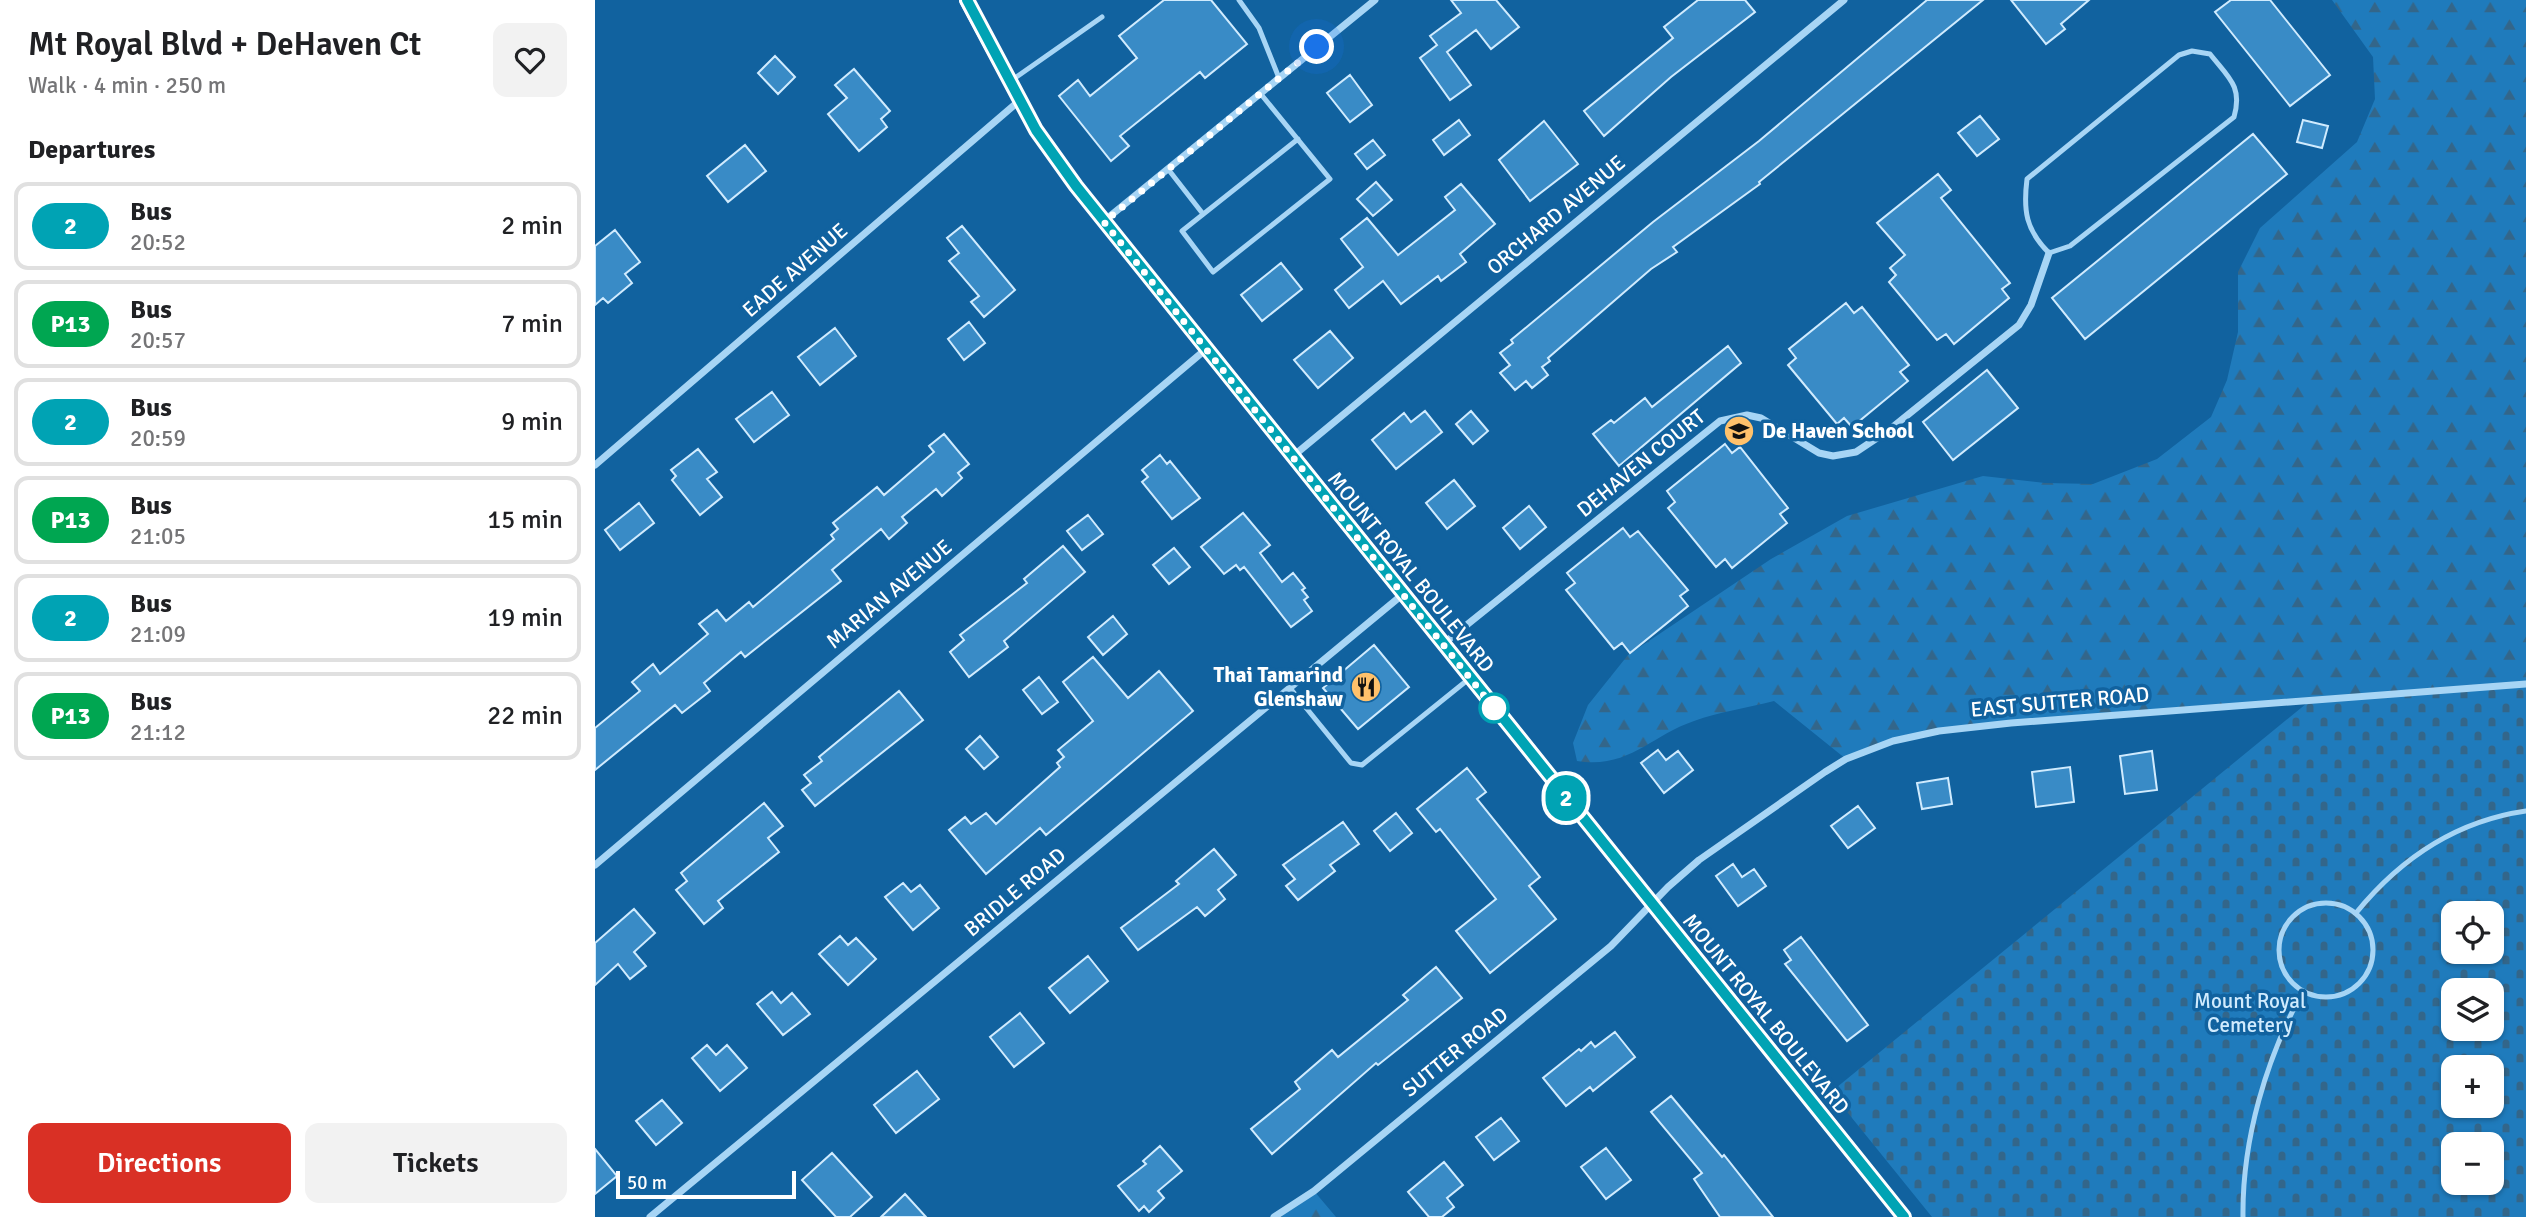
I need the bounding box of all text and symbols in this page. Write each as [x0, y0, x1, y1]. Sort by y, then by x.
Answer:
button: heart [493, 23, 567, 97]
text: Mt Royal Blvd + DeHaven Ct [28, 24, 421, 65]
your location [1299, 29, 1334, 64]
text: Walk · 4 min · 250 m [28, 71, 226, 100]
text: Departures [28, 134, 155, 166]
street label: ORCHARD AVENUE [1482, 150, 1630, 280]
text: Bus [130, 196, 172, 228]
text: 2 min [501, 210, 563, 242]
text: 2 [64, 211, 77, 241]
street label: EADE AVENUE [737, 217, 853, 323]
text: 20:52 [130, 228, 186, 257]
text: Bus [130, 294, 172, 326]
text: 7 min [501, 308, 563, 340]
text: P13 [50, 309, 91, 339]
text: 20:57 [130, 326, 186, 355]
text: Bus [130, 392, 172, 424]
street label: DEHAVEN COURT [1572, 403, 1711, 523]
text: 9 min [501, 406, 563, 438]
text: 2 [64, 407, 77, 437]
school or university icon: De Haven School [1722, 414, 1756, 448]
place label: De Haven School [1762, 418, 1914, 444]
text: 20:59 [130, 424, 186, 453]
street label: MOUNT ROYAL BOULEVARD [1322, 466, 1500, 678]
text: Bus [130, 490, 172, 522]
text: 15 min [487, 504, 563, 536]
text: P13 [50, 505, 91, 535]
text: 21:05 [130, 522, 186, 551]
street label: MARIAN AVENUE [821, 534, 957, 654]
text: Bus [130, 588, 172, 620]
text: 19 min [487, 602, 563, 634]
text: 2 [64, 603, 77, 633]
text: 21:09 [130, 620, 186, 649]
place label: Thai Tamarind Glenshaw [1214, 662, 1343, 712]
restaurant icon: Thai Tamarind Glenshaw [1349, 670, 1383, 704]
street label: EAST SUTTER ROAD [1970, 681, 2150, 723]
text: Bus [130, 686, 172, 718]
unlabelled marker [1479, 693, 1509, 723]
text: 22 min [487, 700, 563, 732]
text: P13 [50, 701, 91, 731]
text: 21:12 [130, 718, 186, 747]
line badge: 2 [1543, 775, 1589, 821]
text: 2 [1560, 783, 1572, 813]
street label: BRIDLE ROAD [959, 842, 1071, 942]
map controls [2441, 901, 2504, 1195]
button: locate [2441, 901, 2504, 964]
street label: MOUNT ROYAL BOULEVARD [1677, 908, 1855, 1120]
button: layers [2441, 978, 2504, 1041]
park label: Mount Royal Cemetery [2194, 988, 2306, 1038]
street label: SUTTER ROAD [1397, 1001, 1513, 1103]
button: + [2441, 1055, 2504, 1118]
button: Directions [28, 1123, 291, 1203]
button: Tickets [305, 1123, 567, 1203]
button: − [2441, 1132, 2504, 1195]
scale bar [616, 1168, 796, 1200]
text: 50 m [627, 1171, 667, 1195]

